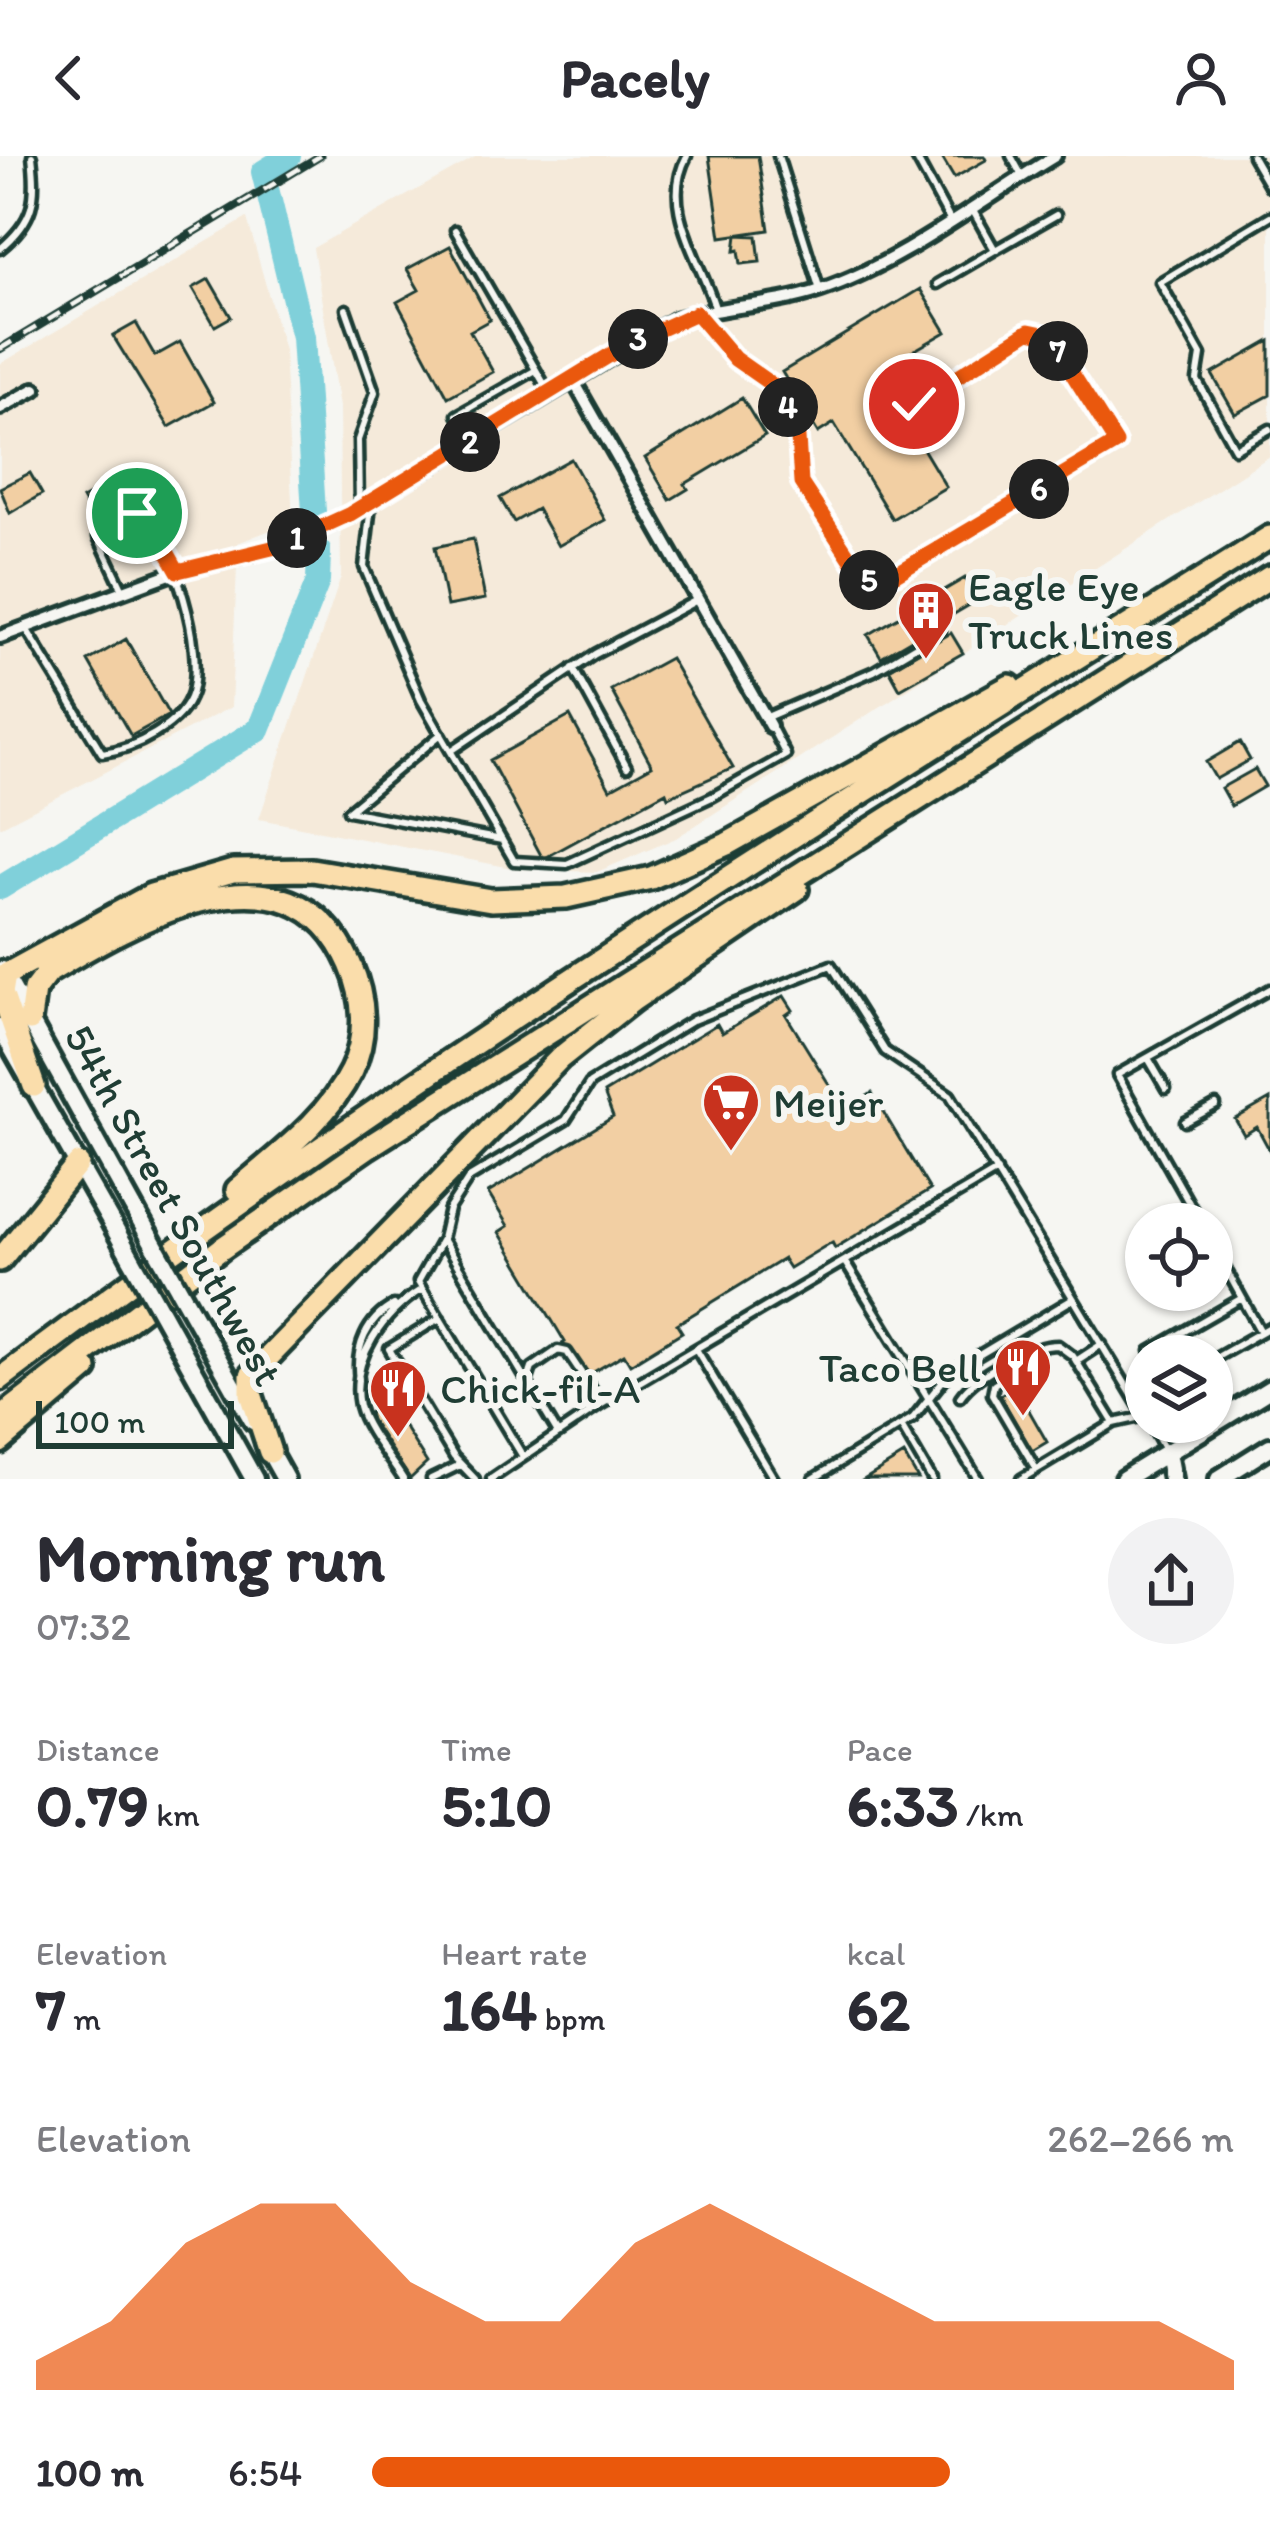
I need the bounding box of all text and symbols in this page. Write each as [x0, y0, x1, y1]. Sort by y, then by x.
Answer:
icon: back [36, 45, 102, 111]
icon: person [1168, 45, 1234, 111]
text: Pacely [560, 46, 710, 111]
pin: 3 [608, 309, 668, 369]
text: 3 [629, 319, 647, 358]
pin: 7 [1028, 321, 1088, 381]
text: 7 [1050, 331, 1066, 370]
pin [863, 353, 965, 455]
icon: check [881, 371, 947, 437]
pin: 4 [758, 377, 818, 437]
text: 4 [778, 387, 798, 426]
pin: 2 [440, 412, 500, 472]
text: 2 [461, 422, 479, 461]
pin: 6 [1009, 459, 1069, 519]
pin [86, 462, 188, 564]
text: 6 [1030, 469, 1048, 508]
icon: arrive [104, 480, 170, 546]
pin: 1 [267, 508, 327, 568]
text: 1 [289, 518, 305, 557]
pin: 5 [839, 550, 899, 610]
text: 5 [860, 560, 878, 599]
place label: Eagle Eye Truck Lines [968, 561, 1173, 660]
building icon: Eagle Eye Truck Lines [895, 579, 957, 661]
street label: 54th Street Southwest [54, 1016, 294, 1394]
supermarket icon: Meijer [700, 1071, 762, 1153]
place label: Meijer [773, 1077, 883, 1128]
map controls [1125, 1203, 1233, 1443]
button: locate [1125, 1203, 1233, 1311]
button: layers [1125, 1335, 1233, 1443]
restaurant icon: Taco Bell [992, 1336, 1054, 1418]
place label: Taco Bell [819, 1342, 981, 1393]
restaurant icon: Chick-fil-A [367, 1357, 429, 1439]
place label: Chick-fil-A [440, 1363, 640, 1414]
scale bar [36, 1395, 234, 1448]
text: 100 m [54, 1402, 145, 1441]
text: Morning run [36, 1518, 385, 1598]
button: share [1108, 1518, 1234, 1644]
text: 07:32 [36, 1603, 131, 1650]
text: Distance [36, 1730, 160, 1769]
text: Time [441, 1730, 512, 1769]
text: Pace [847, 1730, 913, 1769]
text: 0.79 [36, 1769, 149, 1841]
text: 5:10 [441, 1769, 552, 1841]
text: 6:33 [847, 1769, 959, 1841]
text: km [149, 1795, 200, 1834]
text: /km [959, 1795, 1023, 1834]
text: Elevation [36, 1934, 167, 1973]
text: Heart rate [441, 1934, 587, 1973]
text: kcal [847, 1934, 905, 1973]
text: 7 [36, 1973, 66, 2045]
text: 164 [441, 1973, 537, 2045]
text: 62 [847, 1973, 910, 2045]
text: m [66, 1999, 101, 2038]
text: bpm [537, 1999, 606, 2038]
text: Elevation [36, 2115, 191, 2162]
text: 262–266 m [1047, 2115, 1234, 2162]
text: 100 m [36, 2449, 144, 2496]
text: 6:54 [228, 2449, 302, 2496]

